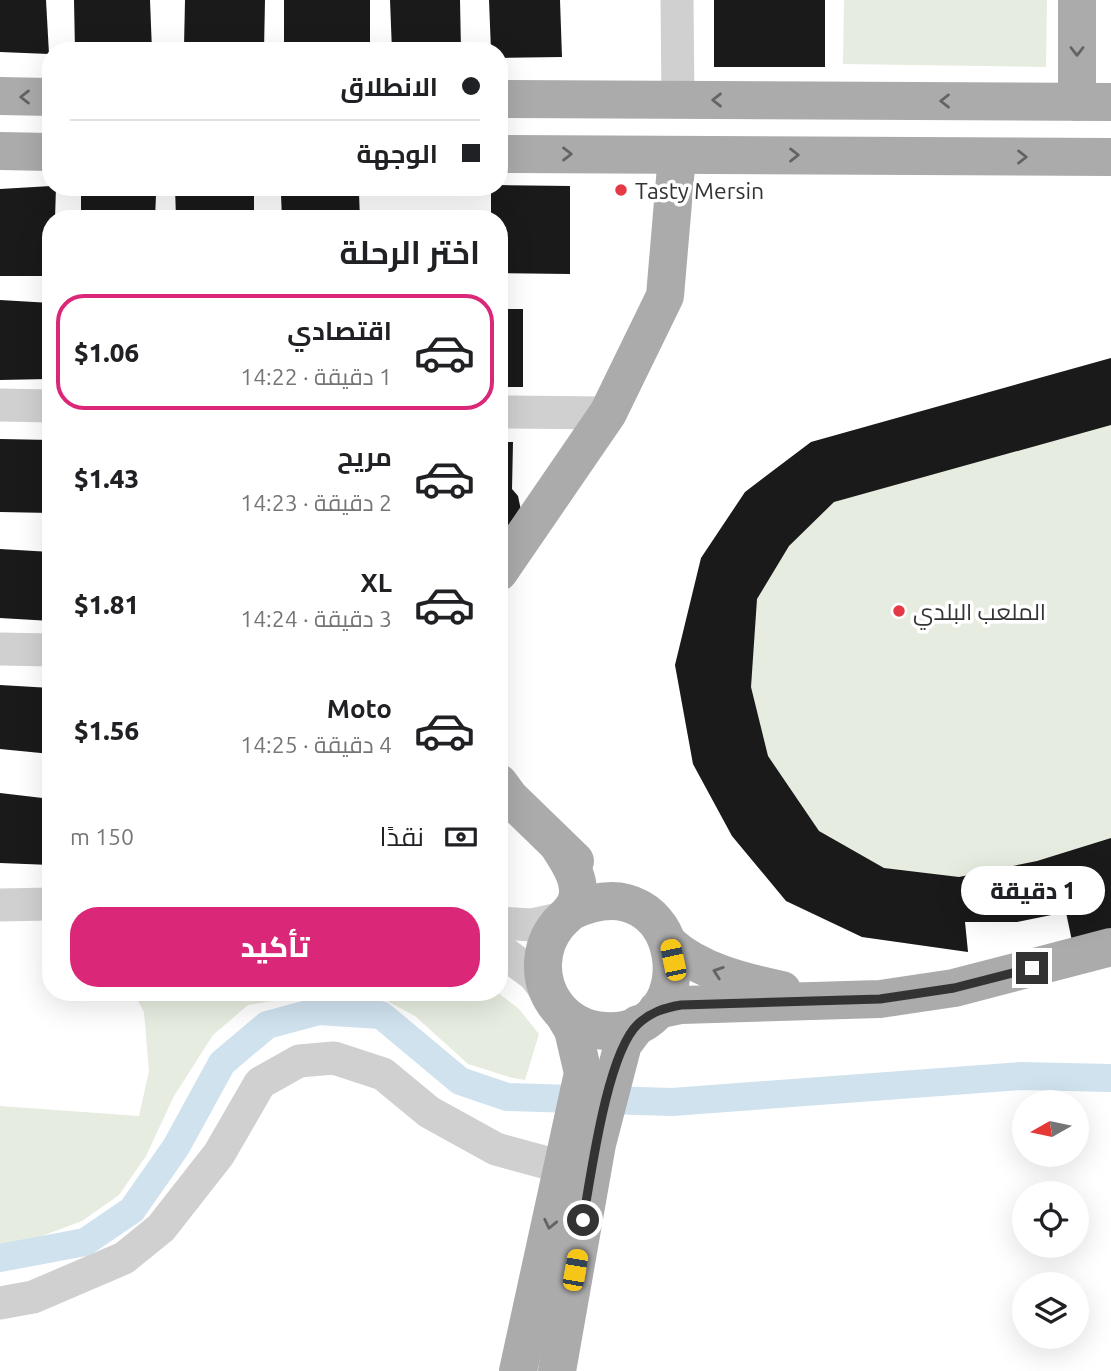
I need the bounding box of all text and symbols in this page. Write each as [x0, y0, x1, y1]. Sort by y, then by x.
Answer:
one-way arrow [1069, 46, 1085, 57]
text: الانطلاق [340, 72, 438, 101]
one-way arrow [20, 89, 30, 105]
one-way arrow [712, 92, 722, 108]
one-way arrow [939, 93, 950, 109]
text: الوجهة [357, 139, 438, 168]
one-way arrow [562, 146, 573, 162]
one-way arrow [790, 147, 800, 163]
one-way arrow [1017, 149, 1028, 165]
place label: Tasty Mersin [635, 178, 764, 203]
marker: Tasty Mersin [613, 182, 629, 198]
text: اختر الرحلة [339, 234, 480, 270]
text: اقتصادي [287, 316, 392, 345]
icon: car [413, 321, 476, 384]
text: $1.06 [74, 338, 139, 367]
text: 1 دقيقة · 14:22 [240, 364, 392, 389]
text: مريح [337, 442, 392, 471]
icon: car [413, 447, 476, 510]
text: $1.43 [74, 464, 139, 493]
text: 2 دقيقة · 14:23 [240, 490, 392, 515]
text: XL [361, 568, 392, 597]
icon: car [413, 573, 476, 636]
text: $1.81 [74, 590, 139, 619]
place label: الملعب البلدي [913, 599, 1046, 630]
marker: الملعب البلدي [891, 603, 907, 619]
text: 3 دقيقة · 14:24 [240, 606, 392, 631]
text: Moto [327, 694, 392, 723]
icon: car [413, 699, 476, 762]
text: $1.56 [74, 716, 139, 745]
text: 4 دقيقة · 14:25 [240, 732, 392, 757]
icon: cash [442, 818, 480, 856]
text: نقدًا [380, 822, 424, 851]
text: 150 m [70, 824, 134, 849]
callout: 1 دقيقة [960, 866, 1104, 916]
text: 1 دقيقة [990, 878, 1076, 903]
button: تأكيد [70, 907, 480, 987]
car [659, 937, 688, 983]
route end [1016, 952, 1048, 984]
one-way arrow [713, 966, 725, 980]
north arrow [1012, 1090, 1088, 1167]
map controls [1012, 1090, 1089, 1349]
button: locate [1012, 1181, 1089, 1258]
route start [567, 1204, 599, 1236]
one-way arrow [543, 1218, 558, 1230]
car [562, 1247, 589, 1293]
button: layers [1012, 1272, 1089, 1349]

